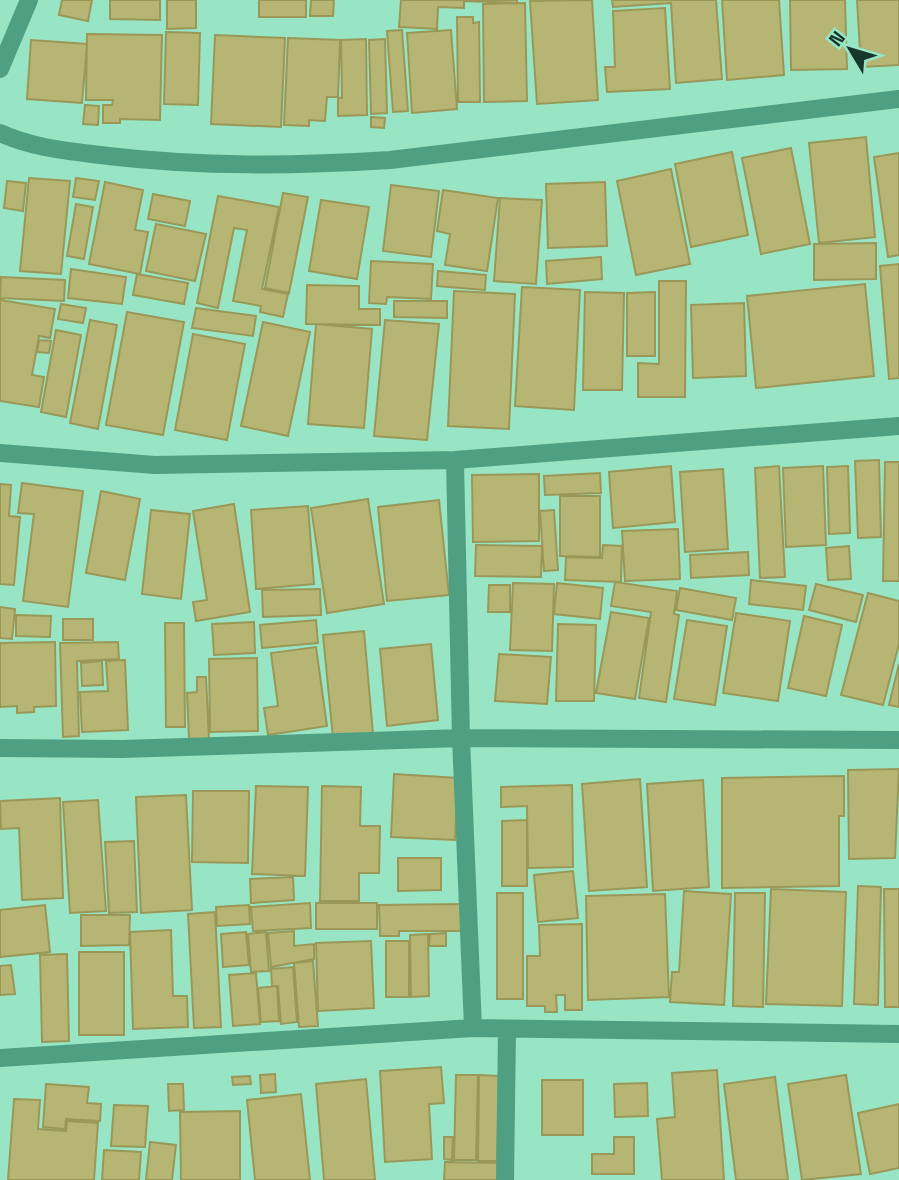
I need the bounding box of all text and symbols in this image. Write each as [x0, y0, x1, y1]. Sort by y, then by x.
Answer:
north arrow [815, 14, 885, 84]
text: N [823, 26, 851, 52]

